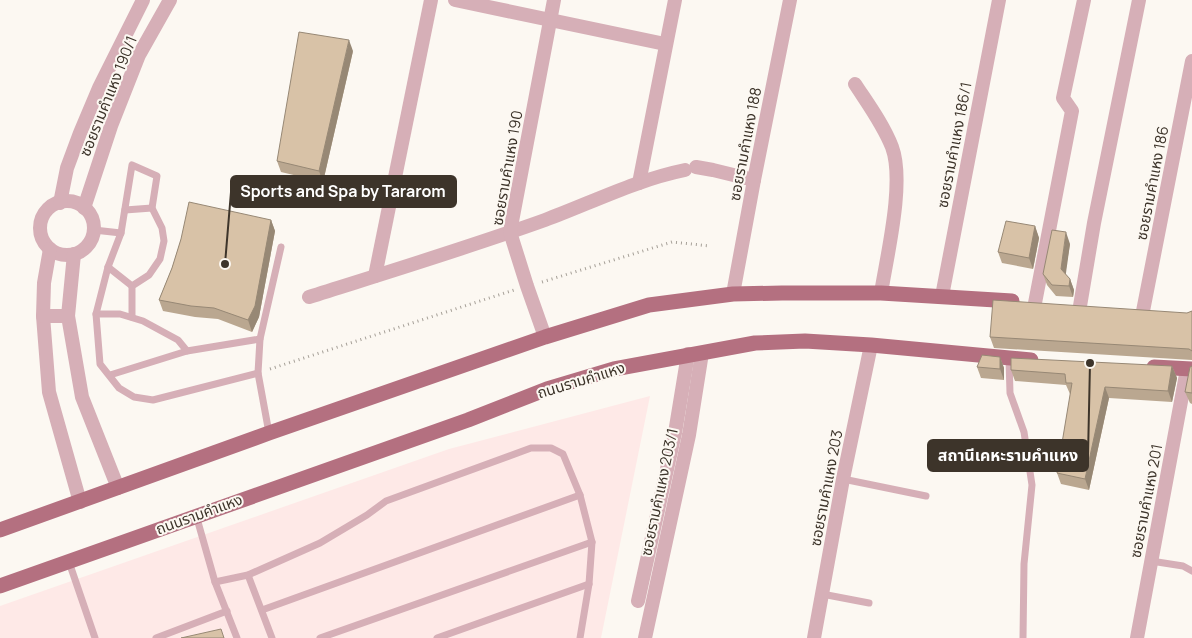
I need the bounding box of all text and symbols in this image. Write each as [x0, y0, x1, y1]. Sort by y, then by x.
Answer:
street label: ซอยรามคำแหง 190/1 [74, 33, 142, 159]
street label: ซอยรามคำแหง 186/1 [932, 80, 976, 210]
street label: ซอยรามคำแหง 188 [724, 85, 766, 203]
street label: ซอยรามคำแหง 190 [487, 109, 527, 227]
street label: ซอยรามคำแหง 186 [1131, 124, 1173, 242]
callout: Sports and Spa by Tararom [231, 176, 456, 207]
text: Sports and Spa by Tararom [240, 180, 446, 202]
street label: ถนนรามคำแหง [535, 357, 627, 403]
street label: ซอยรามคำแหง 203/1 [635, 426, 683, 558]
street label: ซอยรามคำแหง 203 [804, 428, 848, 548]
callout: สถานีเคหะรามคำแหง [928, 440, 1088, 471]
street label: ซอยรามคำแหง 201 [1125, 442, 1167, 560]
text: สถานีเคหะรามคำแหง [938, 444, 1078, 466]
street label: ถนนรามคำแหง [153, 489, 245, 539]

